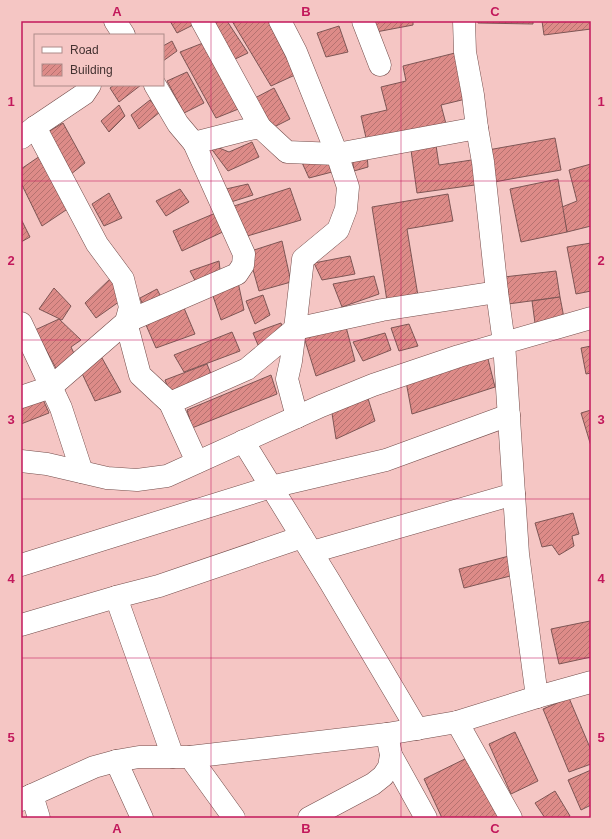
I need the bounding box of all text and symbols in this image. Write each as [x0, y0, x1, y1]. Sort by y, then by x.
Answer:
text: A [112, 4, 122, 19]
text: B [301, 4, 311, 19]
text: C [490, 4, 500, 19]
legend [34, 34, 164, 86]
text: Road [70, 43, 99, 57]
text: Building [70, 63, 113, 77]
text: 1 [7, 94, 15, 109]
text: 1 [597, 94, 605, 109]
text: 2 [7, 253, 15, 268]
text: 2 [597, 253, 605, 268]
text: 3 [7, 412, 15, 427]
text: 3 [597, 412, 605, 427]
text: 4 [7, 571, 15, 586]
text: 4 [597, 571, 605, 586]
text: 5 [7, 730, 15, 745]
text: 5 [597, 730, 605, 745]
text: A [112, 821, 122, 836]
text: B [301, 821, 311, 836]
text: C [490, 821, 500, 836]

